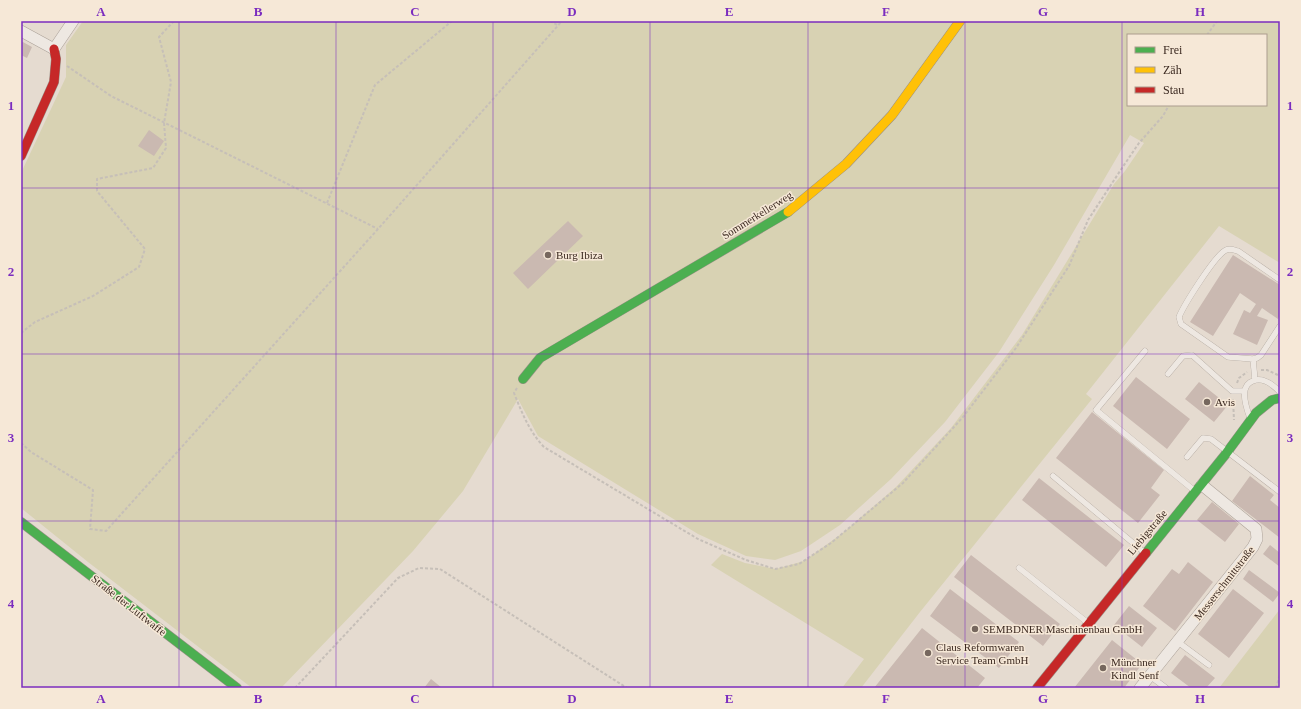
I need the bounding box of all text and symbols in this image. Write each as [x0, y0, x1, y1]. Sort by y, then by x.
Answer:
text: A [96, 4, 106, 19]
text: B [254, 4, 263, 19]
text: C [410, 4, 420, 19]
text: D [567, 4, 577, 19]
text: E [725, 4, 733, 19]
text: F [882, 4, 890, 19]
text: G [1038, 4, 1048, 19]
text: H [1195, 4, 1205, 19]
legend [1127, 34, 1267, 106]
text: Frei [1163, 43, 1183, 57]
text: Zäh [1163, 63, 1182, 77]
text: Stau [1163, 83, 1184, 97]
text: 1 [8, 98, 14, 113]
text: 1 [1287, 98, 1293, 113]
street label: Sommerkellerweg [720, 188, 795, 241]
place label: Burg Ibiza [556, 249, 603, 261]
marker: Burg Ibiza [543, 250, 553, 260]
text: 2 [8, 264, 14, 279]
text: 2 [1287, 264, 1293, 279]
place label: Avis [1215, 396, 1235, 408]
marker: Avis [1202, 397, 1212, 407]
text: 3 [8, 430, 15, 445]
text: 3 [1287, 430, 1294, 445]
street label: Liebigstraße [1125, 507, 1169, 557]
street label: Messerschmittstraße [1191, 544, 1257, 622]
street label: Straße der Luftwaffe [89, 572, 169, 638]
text: 4 [8, 596, 15, 611]
text: 4 [1287, 596, 1294, 611]
place label: SEMBDNER Maschinenbau GmbH [983, 623, 1143, 635]
marker: SEMBDNER Maschinenbau GmbH [970, 624, 980, 634]
place label: Claus Reformwaren Service Team GmbH [936, 641, 1029, 666]
marker: Claus Reformwaren Service Team GmbH [923, 648, 933, 658]
place label: Münchner Kindl Senf [1111, 656, 1159, 681]
marker: Münchner Kindl Senf [1098, 663, 1108, 673]
text: A [96, 691, 106, 706]
text: B [254, 691, 263, 706]
text: C [410, 691, 420, 706]
text: D [567, 691, 577, 706]
text: E [725, 691, 733, 706]
text: F [882, 691, 890, 706]
text: G [1038, 691, 1048, 706]
text: H [1195, 691, 1205, 706]

